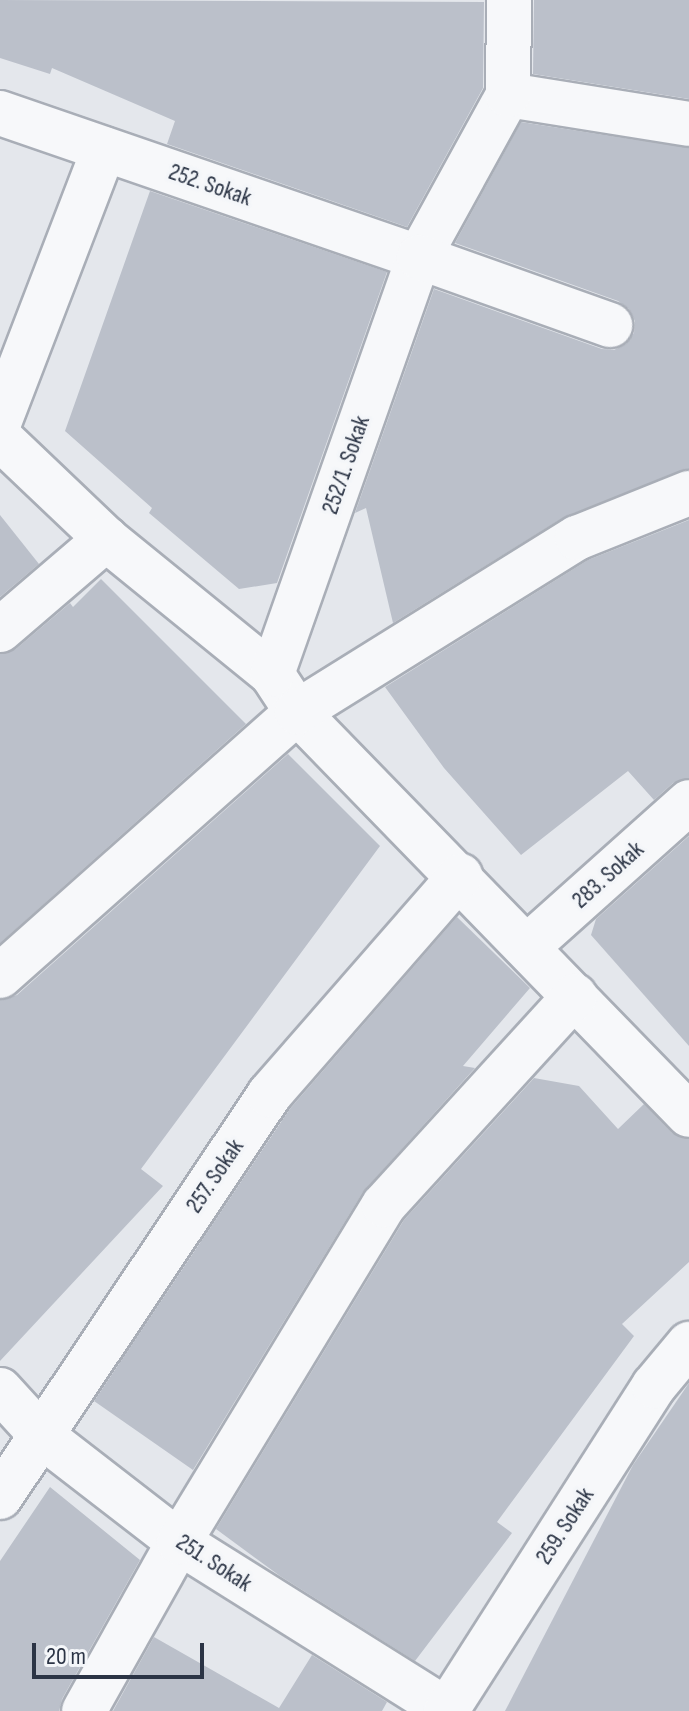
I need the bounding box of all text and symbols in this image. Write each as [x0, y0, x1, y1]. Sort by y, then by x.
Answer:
street label: 252. Sokak [165, 157, 255, 213]
street label: 252/1. Sokak [316, 412, 376, 518]
street label: 283. Sokak [566, 835, 650, 915]
street label: 257. Sokak [180, 1134, 250, 1218]
street label: 259. Sokak [530, 1482, 600, 1570]
street label: 251. Sokak [171, 1528, 257, 1598]
scale bar [36, 1627, 208, 1677]
text: 20 m [46, 1642, 86, 1671]

